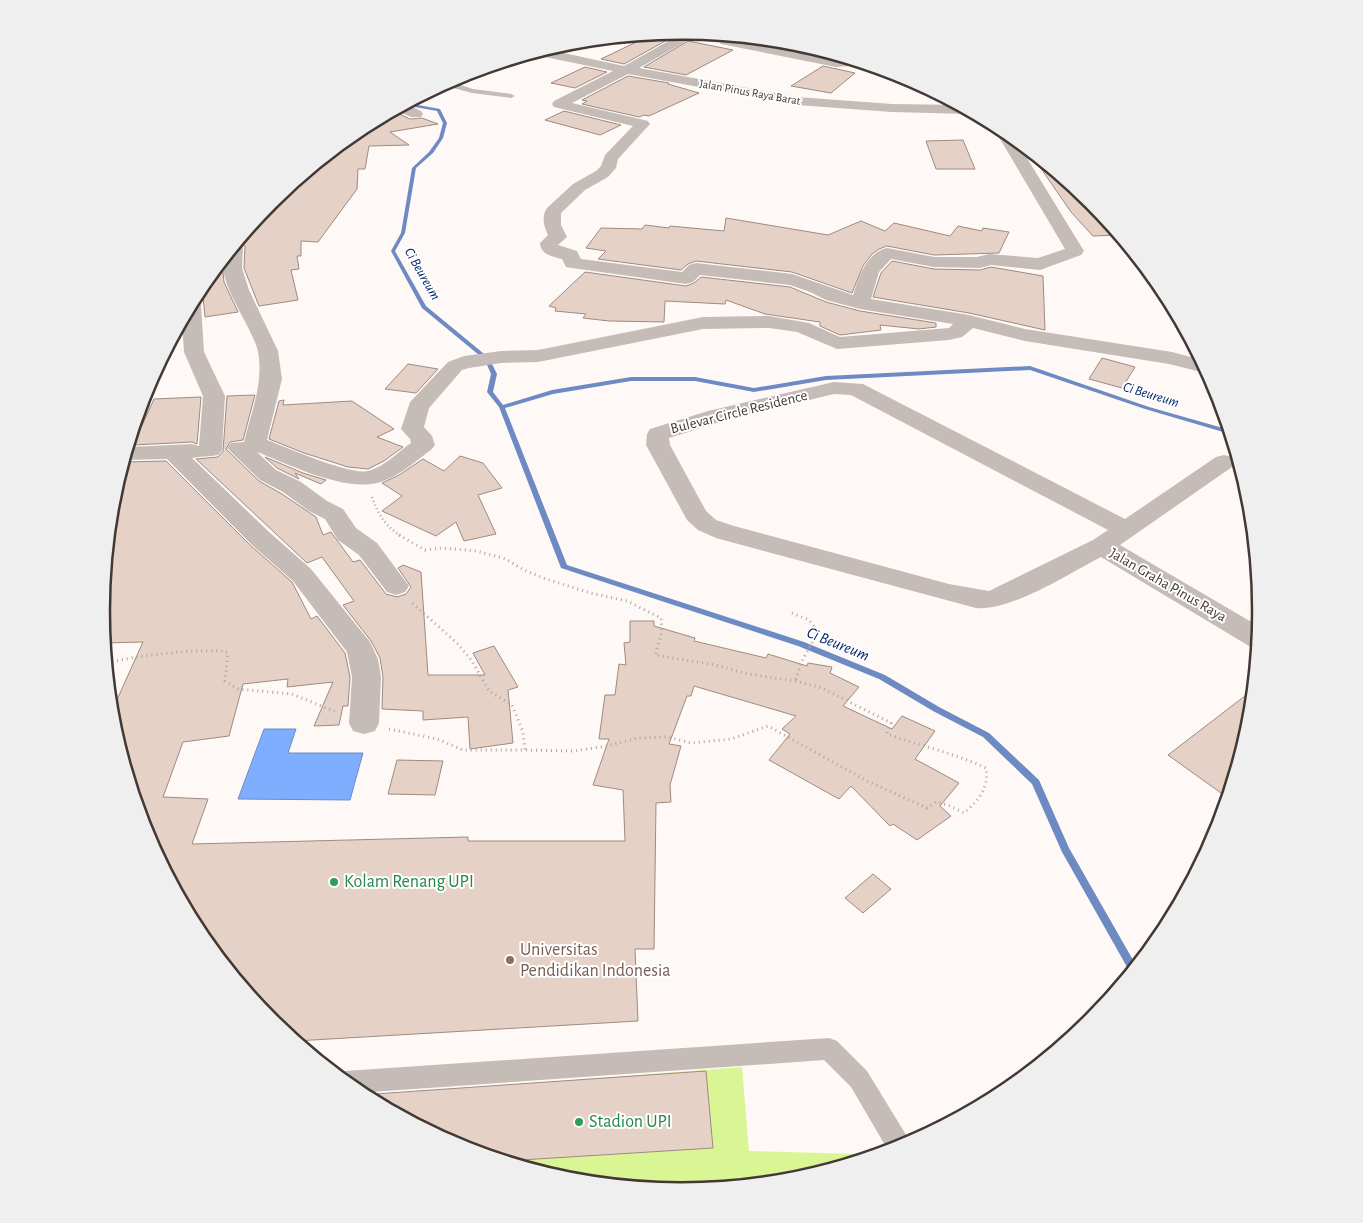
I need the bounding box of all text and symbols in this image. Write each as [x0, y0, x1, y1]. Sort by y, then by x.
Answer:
street label: Jalan Pinus Raya Barat [698, 77, 802, 108]
water label: Ci Beureum [402, 246, 442, 302]
water label: Ci Beureum [1121, 380, 1181, 410]
street label: Bulevar Circle Residence [669, 388, 809, 436]
street label: Jalan Graha Pinus Raya [1107, 545, 1229, 625]
water label: Ci Beureum [805, 624, 871, 664]
place label: Kolam Renang UPI [344, 873, 474, 891]
marker: Kolam Renang UPI [328, 876, 340, 888]
place label: Universitas Pendidikan Indonesia [520, 941, 671, 980]
marker: Universitas Pendidikan Indonesia [504, 954, 516, 966]
place label: Stadion UPI [589, 1113, 672, 1131]
marker: Stadion UPI [573, 1116, 585, 1128]

